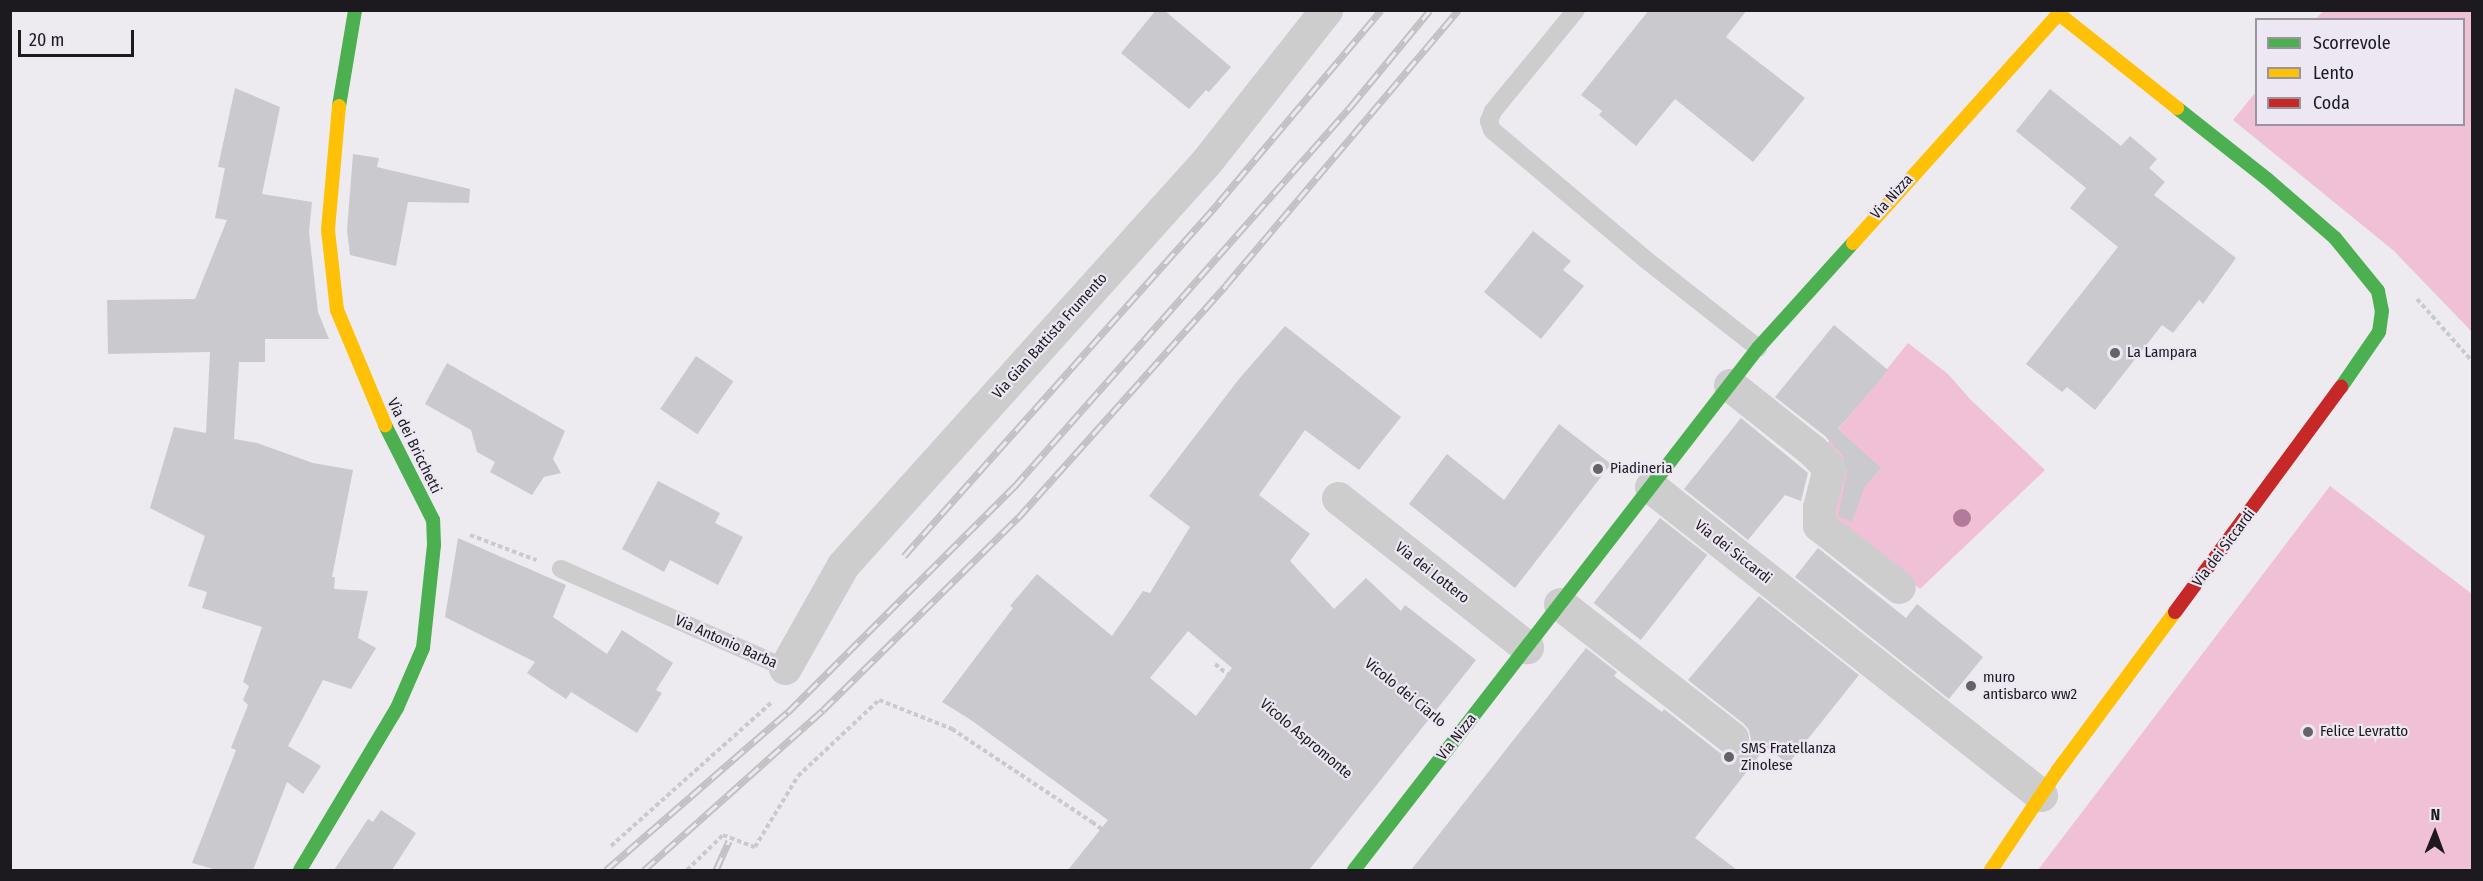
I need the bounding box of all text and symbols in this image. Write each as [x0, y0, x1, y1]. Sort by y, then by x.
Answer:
scale bar [21, 18, 136, 56]
legend [2255, 18, 2465, 126]
text: 20 m [29, 29, 64, 51]
text: Scorrevole [2313, 32, 2391, 54]
text: Lento [2313, 62, 2354, 84]
text: Coda [2313, 92, 2350, 114]
street label: Via Nizza [1867, 171, 1917, 223]
street label: Via Gian Battista Frumento [989, 269, 1111, 403]
place label: La Lampara [2127, 344, 2197, 362]
marker: La Lampara [2108, 346, 2122, 360]
street label: Via dei Bricchetti [383, 395, 445, 497]
place label: Piadineria [1610, 460, 1672, 478]
marker: Piadineria [1591, 462, 1605, 476]
street label: Via dei Siccardi [2189, 506, 2259, 590]
street label: Via dei Siccardi [1691, 516, 1775, 588]
street label: Via dei Lottero [1391, 539, 1473, 607]
street label: Via Antonio Barba [672, 611, 780, 673]
street label: Vicolo dei Ciarlo [1361, 655, 1449, 731]
place label: muro antisbarco ww2 [1983, 668, 2077, 703]
marker: muro antisbarco ww2 [1964, 679, 1978, 693]
street label: Vicolo Aspromonte [1256, 695, 1356, 783]
street label: Via Nizza [1433, 710, 1481, 764]
place label: Felice Levratto [2320, 723, 2408, 741]
marker: Felice Levratto [2301, 725, 2315, 739]
place label: SMS Fratellanza Zinolese [1741, 739, 1836, 774]
marker: SMS Fratellanza Zinolese [1722, 750, 1736, 764]
north arrow [2405, 803, 2465, 863]
text: N [2430, 805, 2440, 824]

